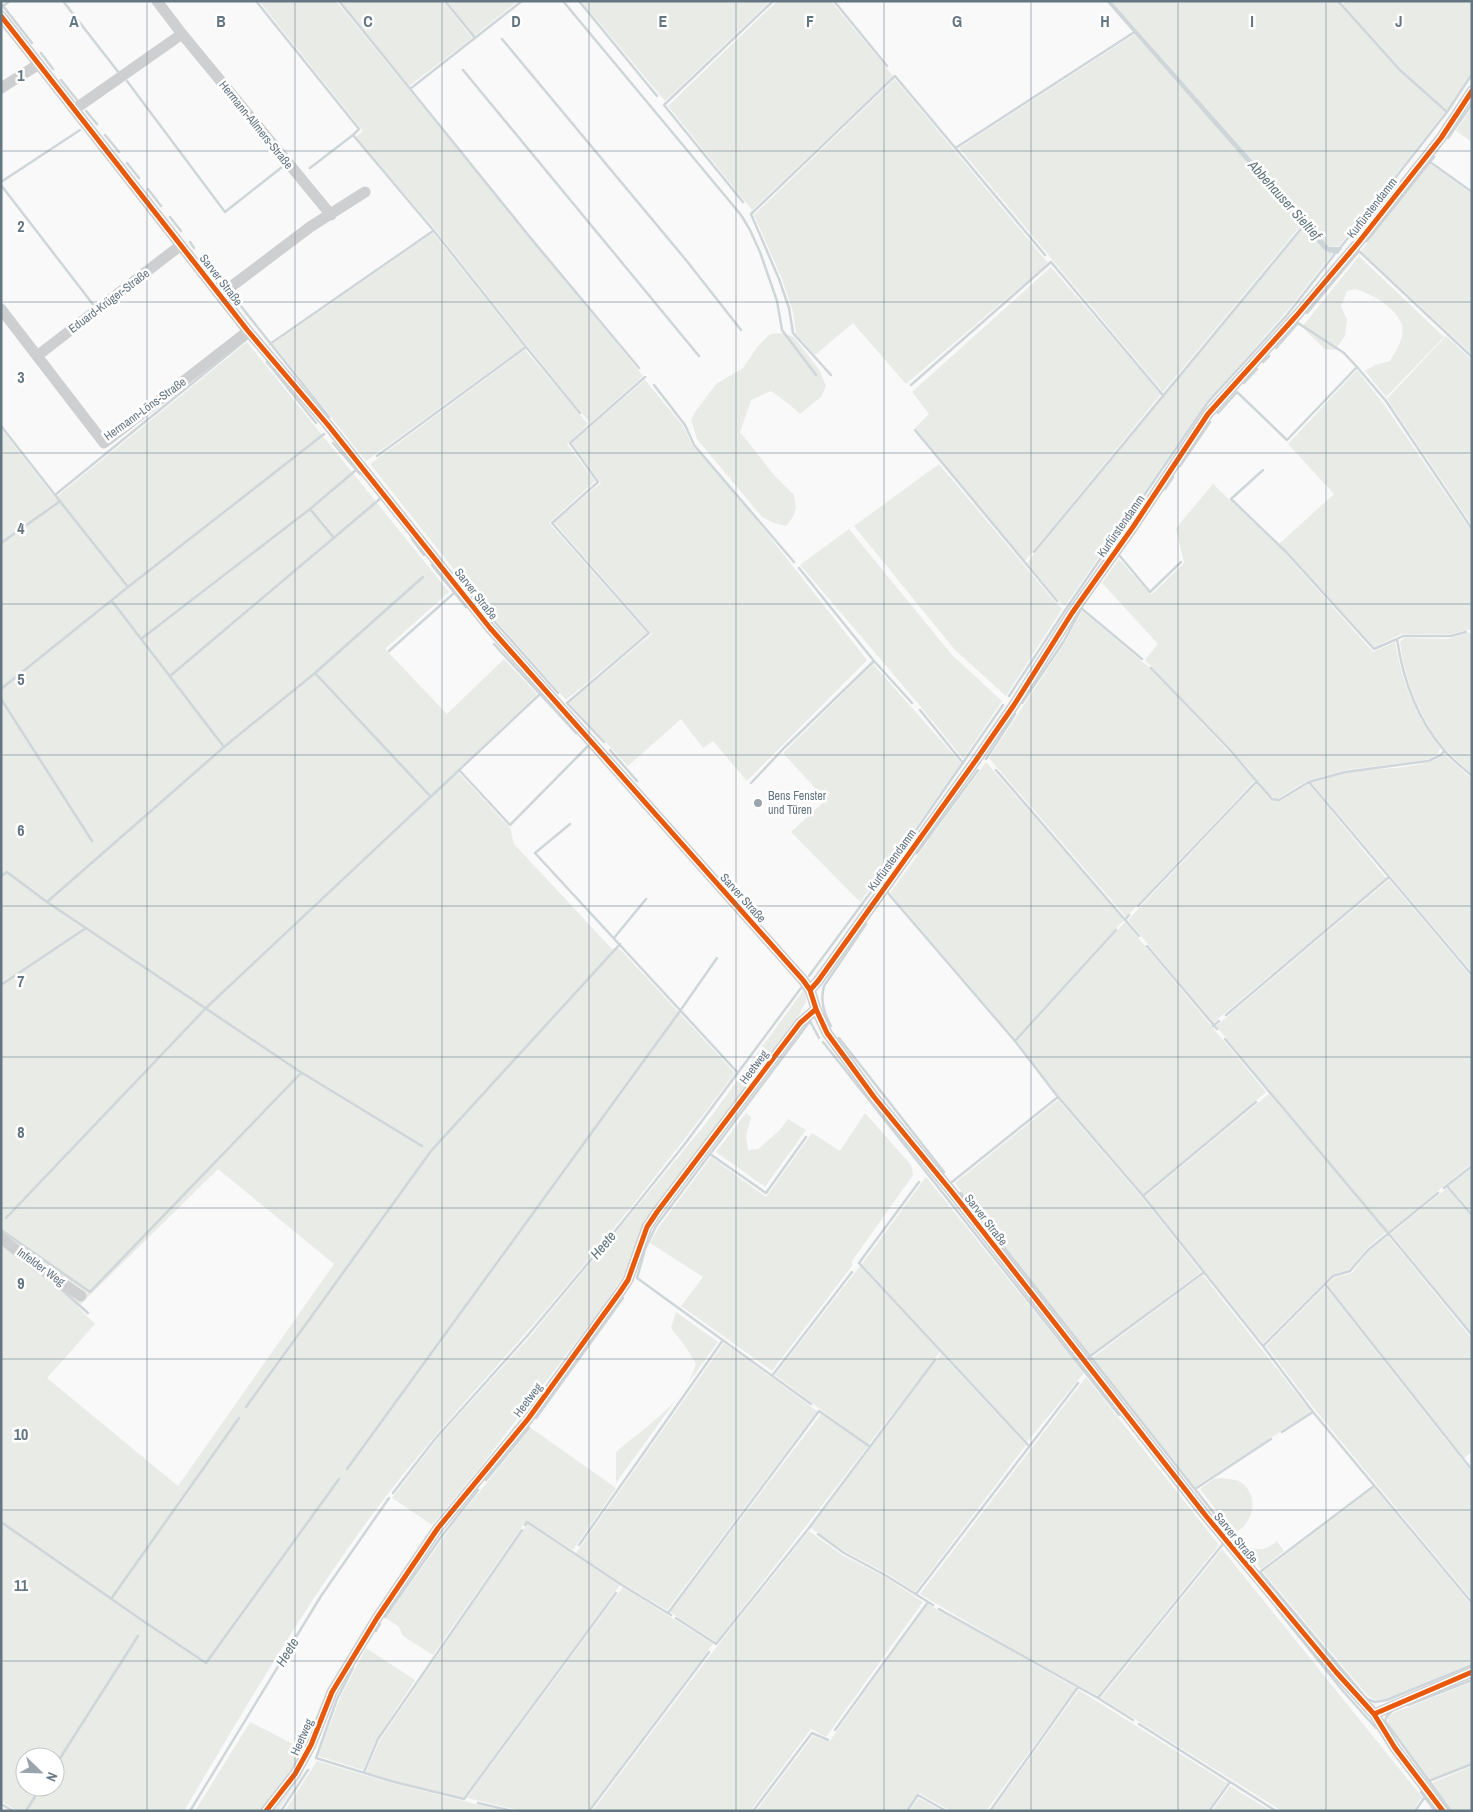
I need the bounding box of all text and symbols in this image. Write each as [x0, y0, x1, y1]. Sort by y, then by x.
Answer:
text: A [69, 10, 79, 32]
text: B [216, 10, 226, 32]
text: C [363, 10, 373, 32]
text: D [511, 10, 521, 32]
text: E [659, 10, 668, 32]
text: F [806, 10, 814, 32]
text: G [952, 10, 962, 32]
text: H [1100, 10, 1110, 32]
text: I [1250, 10, 1254, 32]
text: J [1395, 10, 1403, 32]
text: 1 [17, 64, 25, 86]
street label: Hermann-Allmers-Straße [215, 77, 297, 173]
water label: Abbehauser Sieltief [1244, 156, 1327, 245]
street label: Kurfürstendamm [1343, 174, 1401, 242]
text: 2 [17, 215, 25, 237]
street label: Sarver Straße [196, 251, 246, 309]
street label: Eduard-Krüger-Straße [65, 265, 153, 337]
text: 3 [17, 366, 25, 388]
street label: Hermann-Löns-Straße [101, 374, 189, 444]
street label: Kurfürstendamm [1094, 492, 1148, 560]
text: 4 [17, 517, 25, 539]
street label: Sarver Straße [451, 565, 501, 623]
text: 5 [17, 668, 25, 690]
place label: Bens Fenster und Türen [768, 788, 827, 818]
marker: Bens Fenster und Türen [752, 797, 764, 809]
text: 6 [17, 819, 25, 841]
street label: Kurfürstendamm [864, 826, 920, 894]
street label: Sarver Straße [717, 870, 769, 926]
text: 7 [17, 970, 25, 992]
street label: Heetweg [736, 1046, 772, 1087]
text: 8 [17, 1121, 25, 1143]
street label: Sarver Straße [961, 1191, 1011, 1249]
water label: Heete [586, 1227, 620, 1263]
street label: Infelder Weg [14, 1244, 69, 1290]
text: 9 [17, 1272, 25, 1294]
street label: Heetweg [510, 1379, 546, 1420]
text: 10 [14, 1423, 28, 1445]
street label: Sarver Straße [1211, 1509, 1261, 1567]
text: 11 [14, 1574, 29, 1596]
water label: Heete [271, 1634, 303, 1670]
street label: Heetweg [287, 1716, 317, 1758]
north arrow [15, 1747, 65, 1797]
text: N [42, 1770, 62, 1784]

